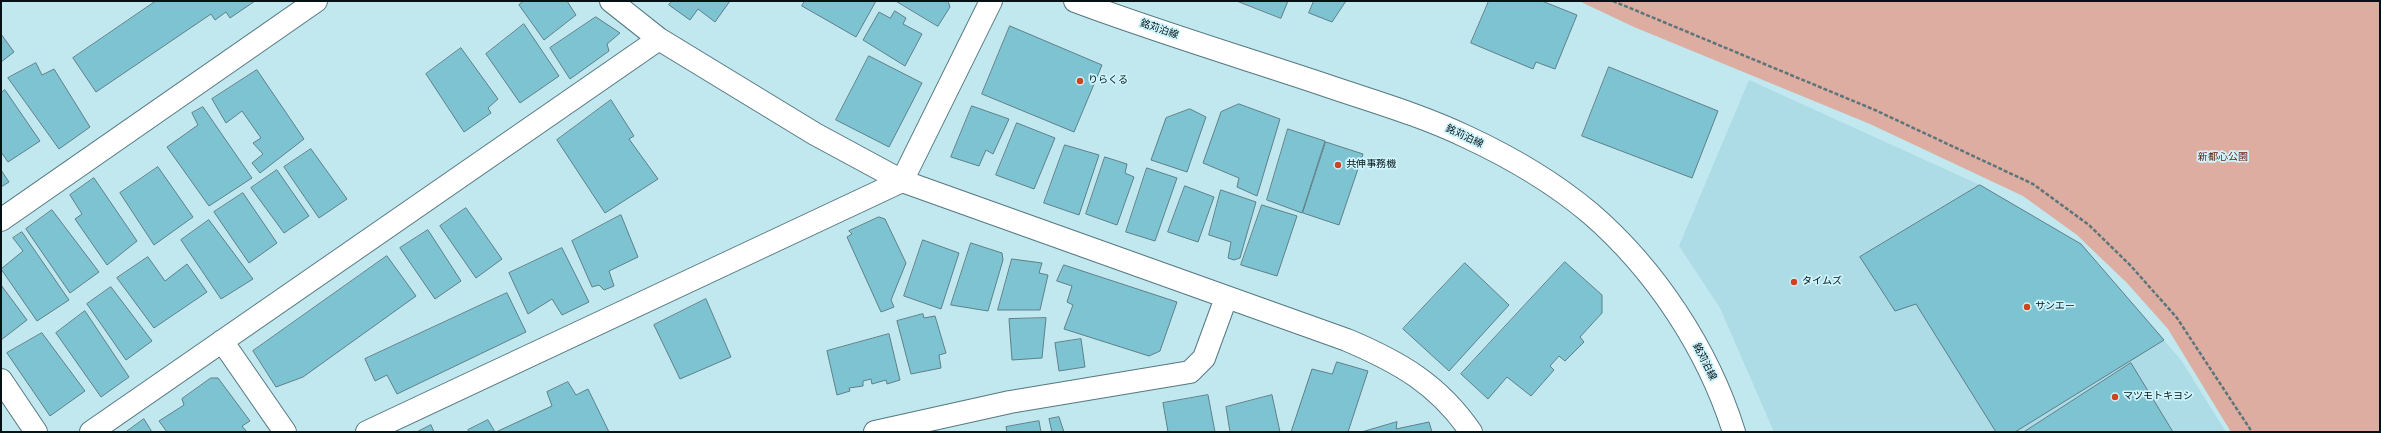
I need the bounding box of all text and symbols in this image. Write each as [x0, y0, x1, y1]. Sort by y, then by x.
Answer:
street label: 銘苅泊線 [1138, 18, 1180, 42]
place label: りらくる [1088, 75, 1128, 87]
marker: りらくる [1075, 76, 1085, 86]
street label: 銘苅泊線 [1443, 123, 1485, 151]
park label: 新都心公園 [2198, 152, 2248, 164]
place label: 共伸事務機 [1346, 159, 1396, 171]
marker: 共伸事務機 [1333, 160, 1343, 170]
place label: タイムズ [1802, 276, 1842, 288]
marker: タイムズ [1789, 277, 1799, 287]
place label: サンエー [2035, 301, 2075, 313]
marker: サンエー [2022, 302, 2032, 312]
street label: 銘苅泊線 [1690, 341, 1718, 383]
place label: マツモトキヨシ [2123, 391, 2193, 403]
marker: マツモトキヨシ [2110, 392, 2120, 402]

